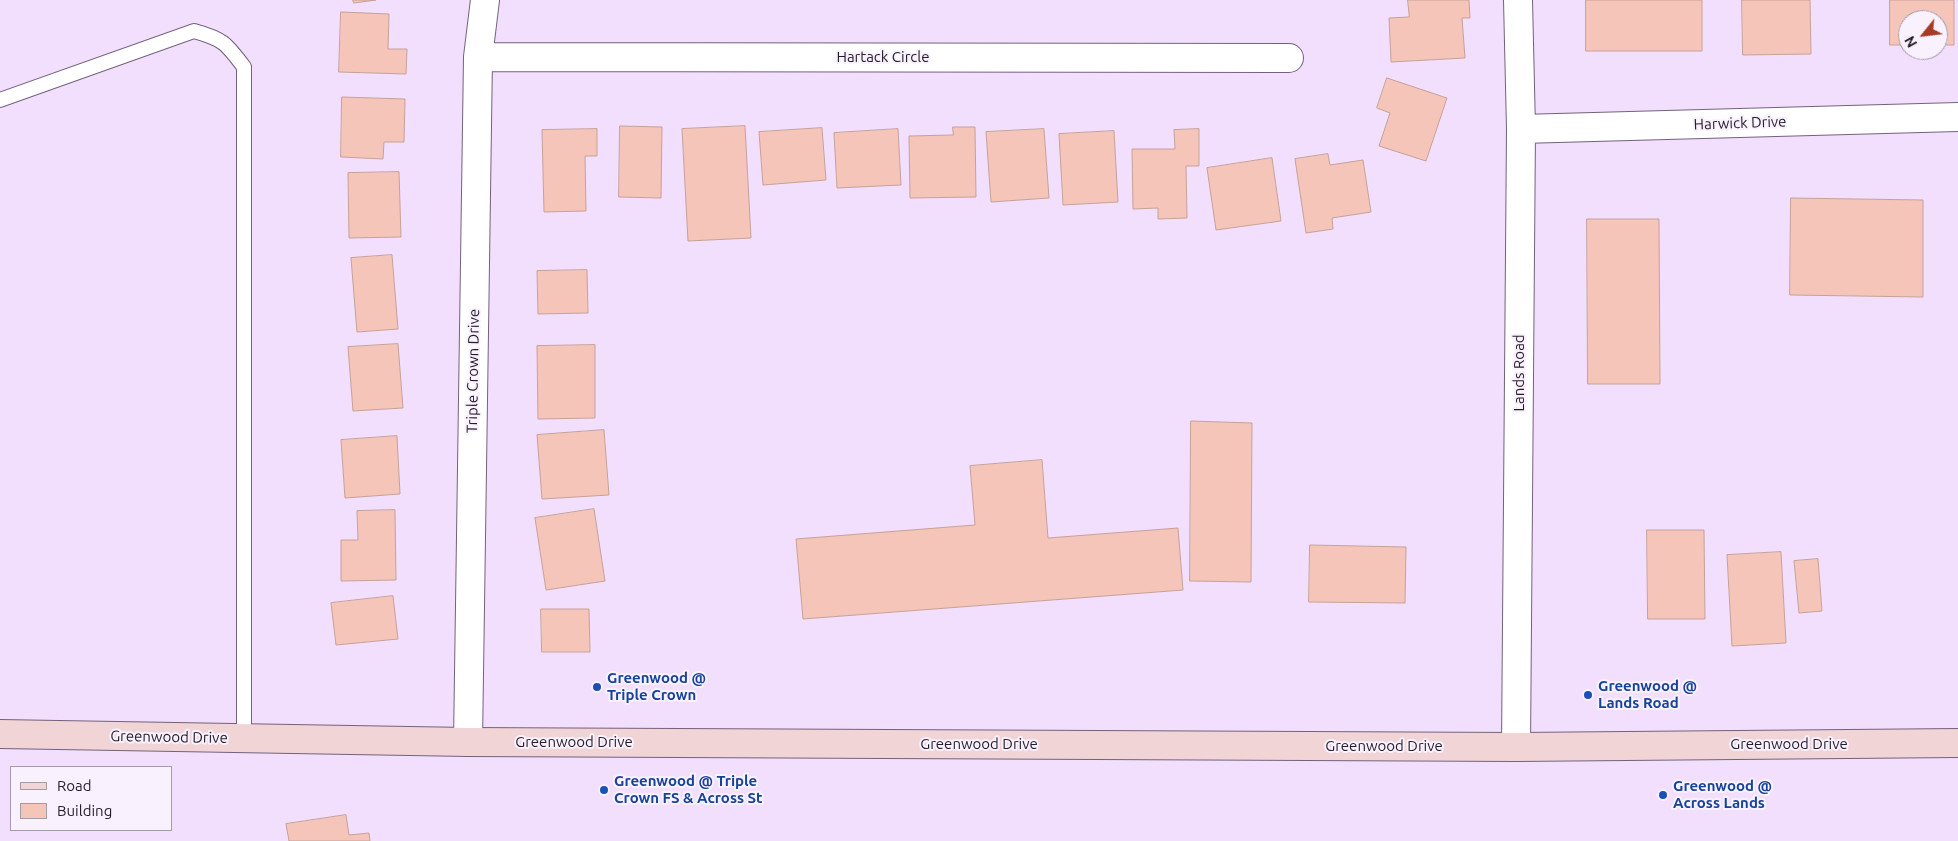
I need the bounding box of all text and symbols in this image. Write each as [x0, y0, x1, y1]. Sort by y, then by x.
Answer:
north arrow [1898, 10, 1948, 60]
text: N [1901, 33, 1920, 50]
street label: Hartack Circle [836, 48, 930, 66]
street label: Harwick Drive [1693, 112, 1787, 134]
street label: Triple Crown Drive [463, 309, 483, 433]
street label: Lands Road [1510, 334, 1528, 412]
place label: Greenwood @ Triple Crown [607, 669, 706, 704]
place label: Greenwood @ Lands Road [1598, 677, 1697, 712]
marker: Greenwood @ Triple Crown [591, 681, 603, 693]
marker: Greenwood @ Lands Road [1582, 689, 1594, 701]
street label: Greenwood Drive [110, 727, 228, 747]
street label: Greenwood Drive [515, 733, 633, 751]
street label: Greenwood Drive [920, 735, 1038, 753]
street label: Greenwood Drive [1730, 735, 1848, 753]
street label: Greenwood Drive [1325, 737, 1443, 755]
legend [10, 766, 172, 831]
place label: Greenwood @ Triple Crown FS & Across St [614, 772, 763, 807]
text: Road [57, 777, 92, 794]
place label: Greenwood @ Across Lands [1673, 777, 1772, 812]
marker: Greenwood @ Triple Crown FS & Across St [598, 784, 610, 796]
marker: Greenwood @ Across Lands [1657, 789, 1669, 801]
text: Building [57, 802, 112, 819]

